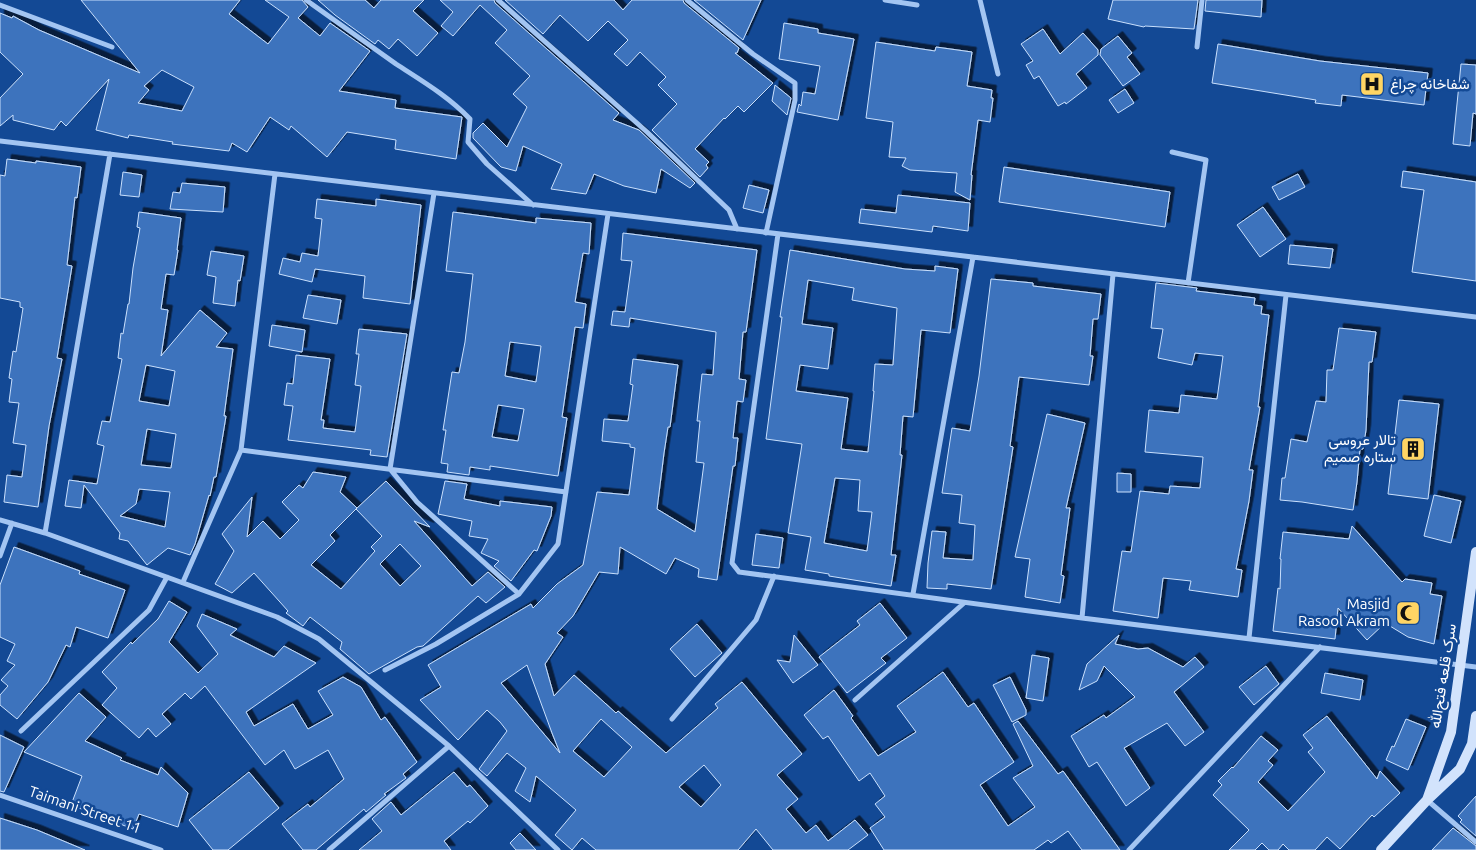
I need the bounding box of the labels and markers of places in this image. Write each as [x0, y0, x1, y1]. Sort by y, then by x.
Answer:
hospital icon: شفاخانه چراغ [1359, 71, 1385, 97]
place label: شفاخانه چراغ [1390, 75, 1470, 95]
place label: تالار عروسی ستاره صمیم [1324, 431, 1396, 467]
building icon: تالار عروسی ستاره صمیم [1400, 436, 1426, 462]
place label: Masjid Rasool Akram [1298, 595, 1390, 629]
mosque icon: Masjid Rasool Akram [1395, 600, 1421, 626]

